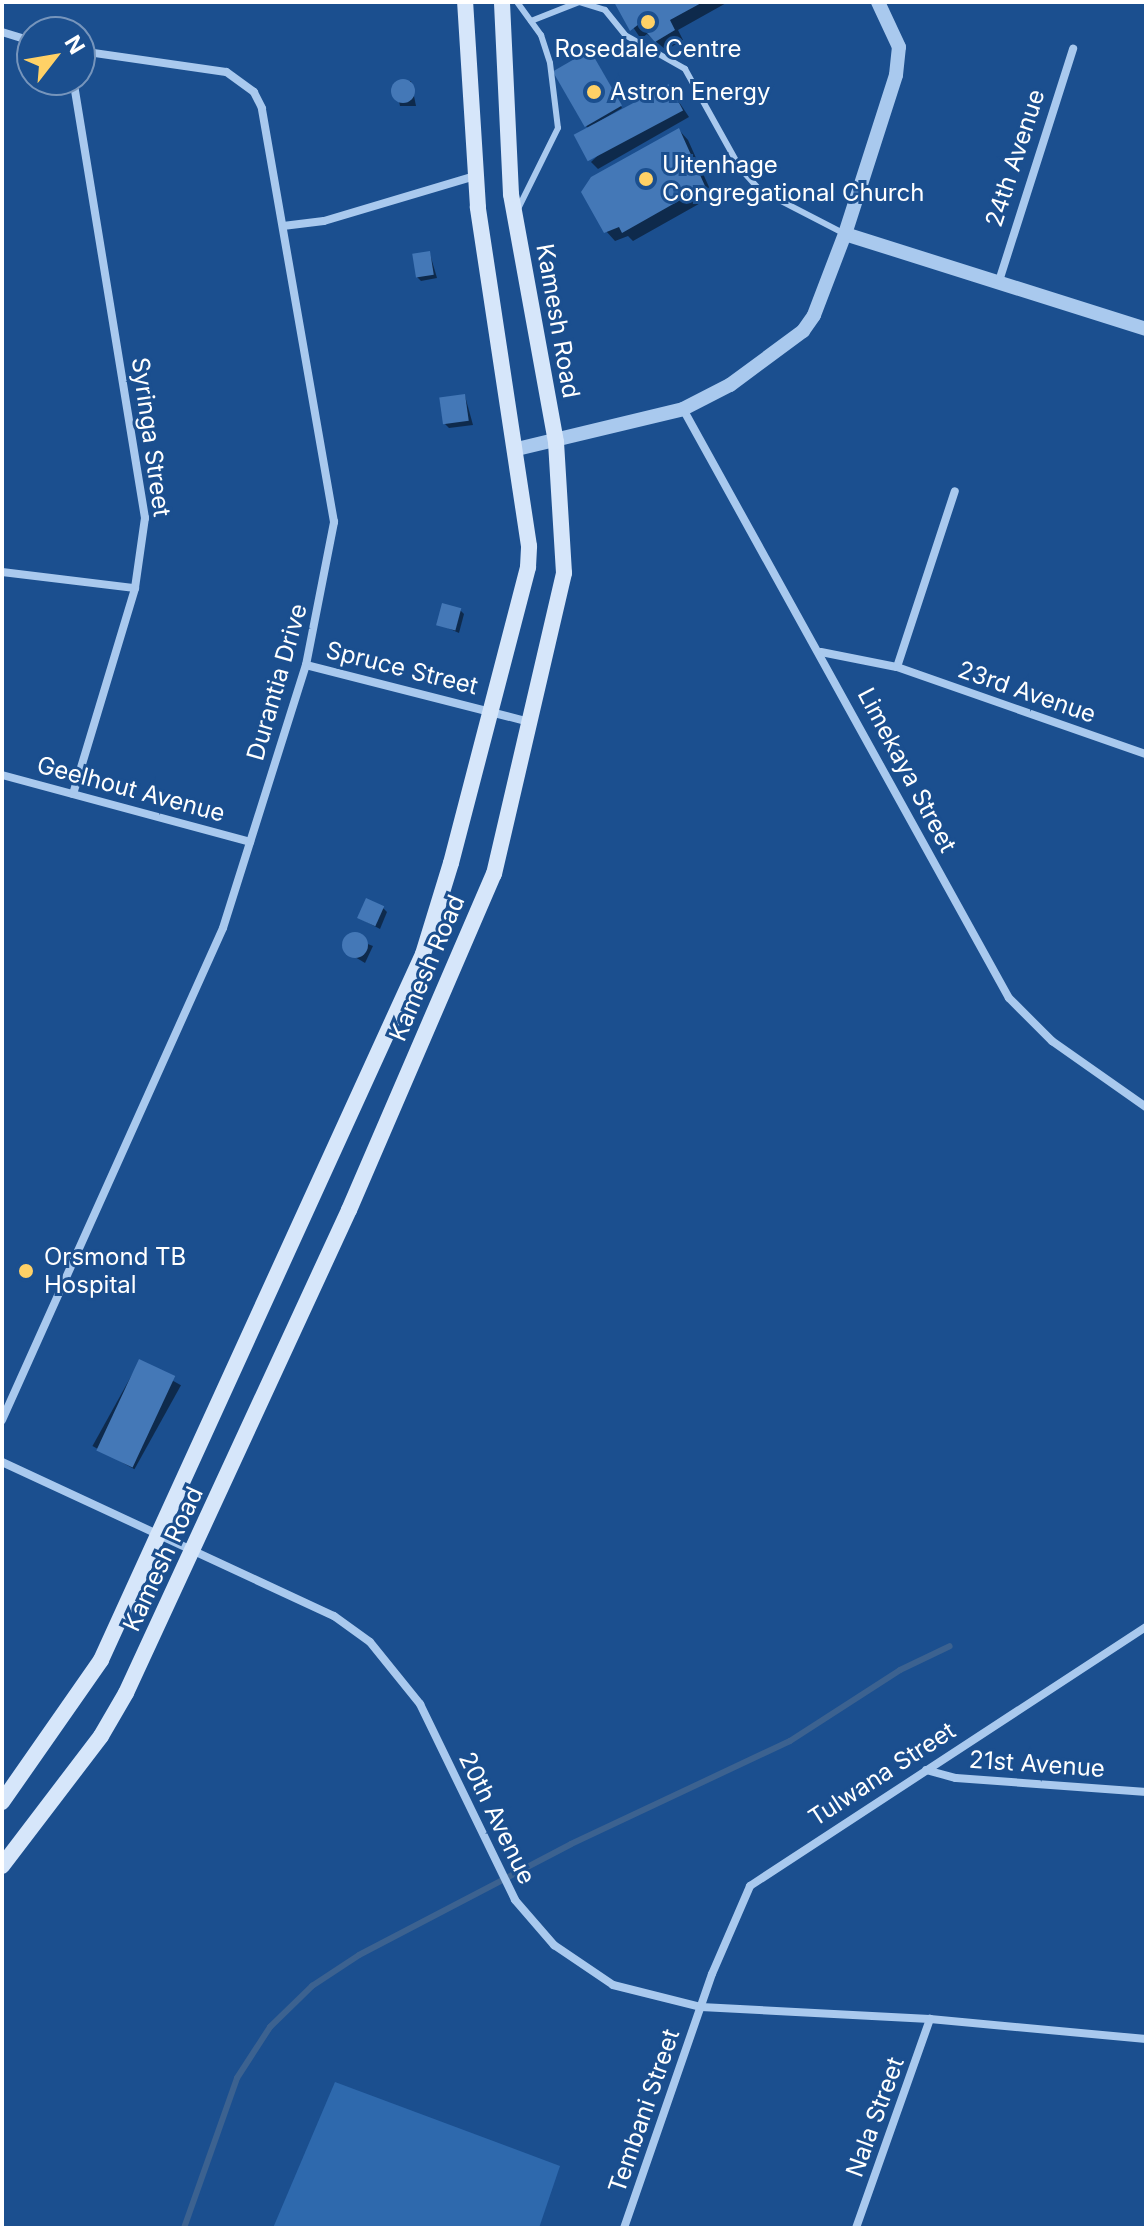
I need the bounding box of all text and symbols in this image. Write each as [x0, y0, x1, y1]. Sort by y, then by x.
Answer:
marker: Rosedale Centre [639, 13, 657, 31]
north arrow [16, 16, 96, 96]
text: N [59, 31, 90, 59]
place label: Rosedale Centre [554, 35, 742, 63]
place label: Astron Energy [610, 78, 770, 106]
marker: Astron Energy [585, 83, 603, 101]
street label: 24th Avenue [979, 86, 1051, 230]
place label: Uitenhage Congregational Church [662, 151, 924, 207]
marker: Uitenhage Congregational Church [637, 170, 655, 188]
street label: Kamesh Road [530, 242, 586, 400]
street label: Syringa Street [126, 355, 176, 519]
street label: Durantia Drive [241, 600, 313, 764]
street label: Spruce Street [323, 635, 481, 701]
street label: 23rd Avenue [954, 655, 1100, 729]
street label: Limekaya Street [852, 683, 962, 857]
street label: Geelhout Avenue [34, 750, 228, 828]
street label: Kamesh Road [383, 891, 471, 1045]
place label: Orsmond TB Hospital [44, 1243, 186, 1299]
marker: Orsmond TB Hospital [15, 1260, 37, 1282]
street label: Kamesh Road [117, 1482, 209, 1636]
street label: Tulwana Street [803, 1716, 961, 1832]
street label: 21st Avenue [968, 1745, 1106, 1783]
street label: 20th Avenue [453, 1747, 541, 1889]
street label: Tembani Street [602, 2025, 686, 2197]
street label: Nala Street [840, 2053, 910, 2181]

